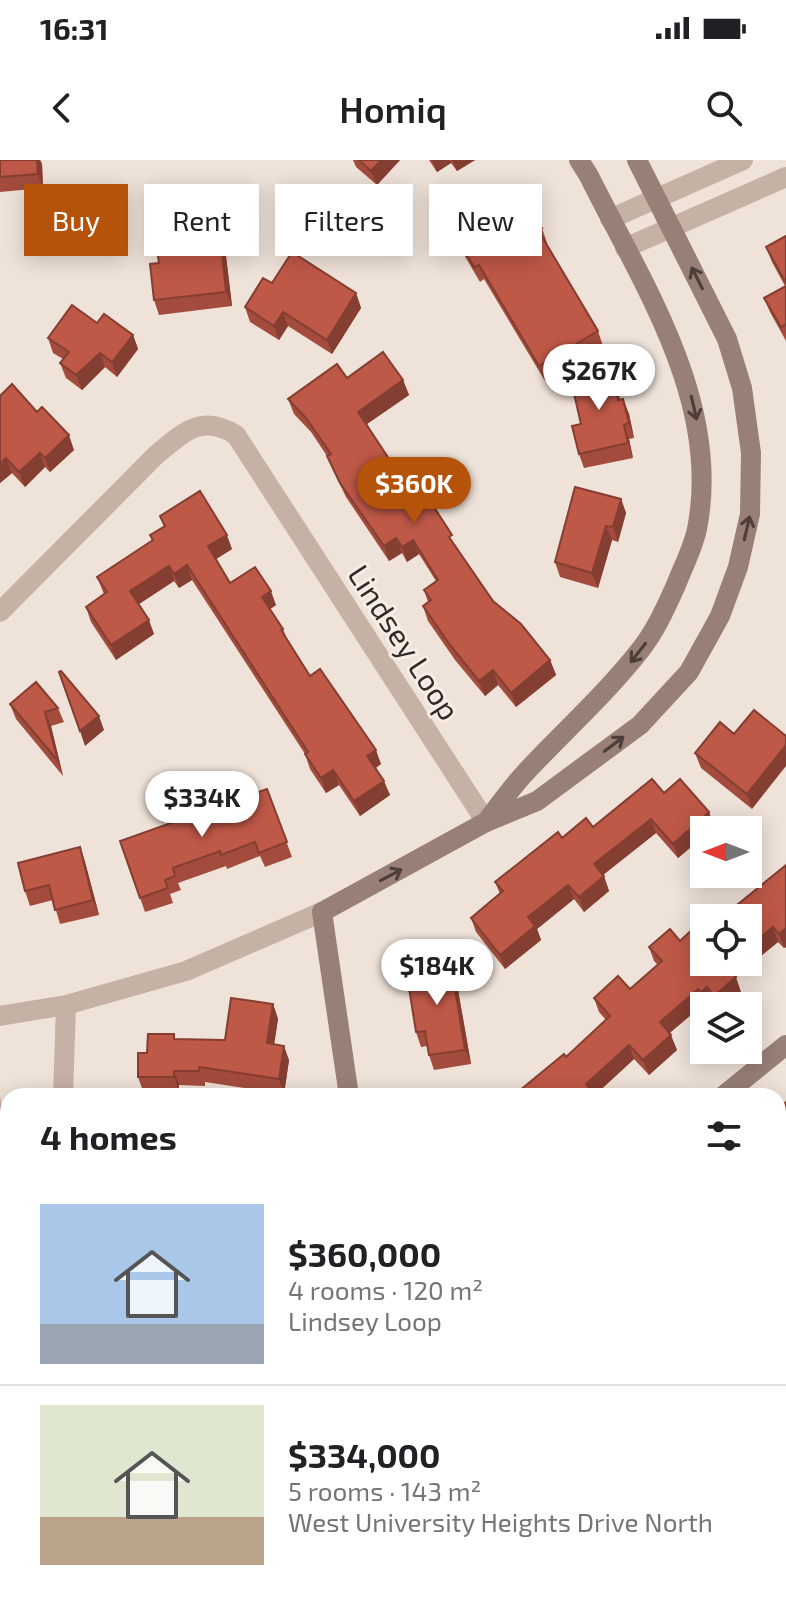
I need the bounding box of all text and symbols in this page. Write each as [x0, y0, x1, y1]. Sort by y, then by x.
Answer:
text: 16:31 [40, 10, 108, 46]
icon: back [40, 86, 84, 130]
icon: search [702, 86, 746, 130]
text: Homiq [339, 87, 447, 130]
chip: Buy [24, 184, 128, 256]
chip: Rent [144, 184, 259, 256]
chip: Filters [275, 184, 413, 256]
chip: New [429, 184, 542, 256]
one-way arrow [689, 267, 704, 291]
pin: $267K [543, 344, 655, 412]
text: $267K [561, 354, 637, 385]
one-way arrow [687, 395, 702, 420]
pin: $360K [358, 457, 470, 525]
text: $360K [375, 467, 453, 498]
one-way arrow [740, 516, 755, 542]
street label: Lindsey Loop [342, 558, 468, 726]
one-way arrow [629, 642, 646, 663]
one-way arrow [603, 735, 624, 752]
pin: $334K [146, 771, 258, 839]
text: $334K [163, 781, 241, 812]
north arrow [690, 816, 762, 888]
map controls [690, 816, 762, 1064]
one-way arrow [379, 866, 402, 882]
button: locate [690, 904, 762, 976]
pin: $184K [381, 939, 493, 1007]
text: $184K [399, 949, 475, 980]
button: layers [690, 992, 762, 1064]
icon: filters [702, 1114, 746, 1158]
text: 4 homes [40, 1116, 177, 1157]
text: $360,000 [288, 1233, 441, 1274]
icon: home [104, 1236, 200, 1332]
text: 4 rooms · 120 m² [288, 1274, 483, 1305]
text: Lindsey Loop [288, 1305, 442, 1336]
text: $334,000 [288, 1434, 441, 1475]
icon: home [104, 1437, 200, 1533]
text: 5 rooms · 143 m² [288, 1475, 481, 1506]
text: West University Heights Drive North [288, 1506, 713, 1537]

